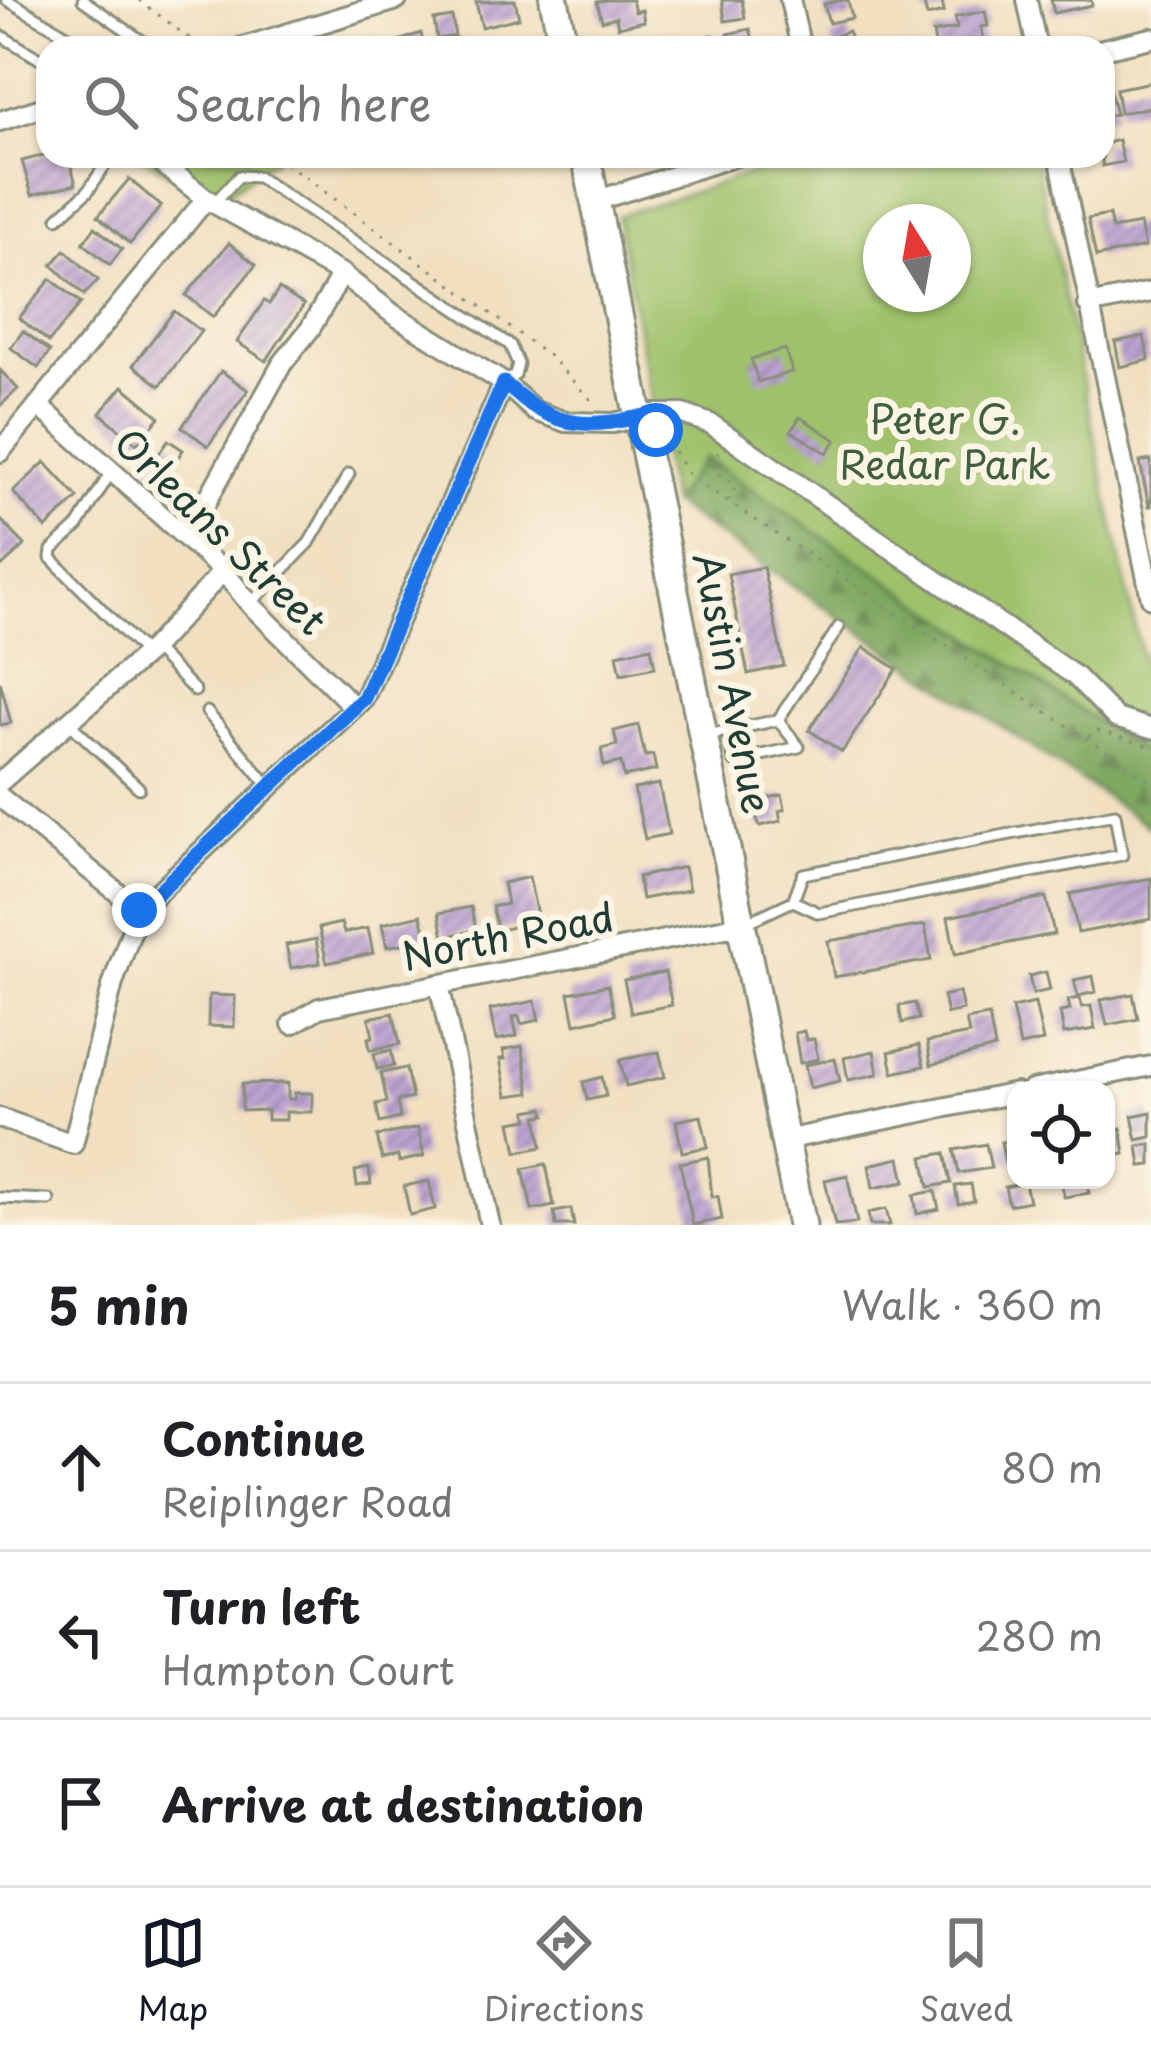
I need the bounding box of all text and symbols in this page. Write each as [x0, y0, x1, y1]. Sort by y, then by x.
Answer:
search box [36, 36, 1115, 168]
text: Search here [174, 68, 431, 136]
icon: search [78, 69, 144, 135]
north arrow [863, 204, 971, 312]
park label: Peter G. Redar Park [839, 388, 1051, 492]
route start [629, 403, 683, 457]
street label: Orleans Street [102, 413, 342, 647]
street label: Austin Avenue [680, 547, 789, 818]
route end [112, 883, 166, 937]
street label: North Road [397, 885, 618, 984]
map controls [1007, 1081, 1115, 1189]
button: locate [1007, 1081, 1115, 1189]
text: 5 min [48, 1265, 190, 1342]
text: Walk · 360 m [842, 1274, 1103, 1333]
text: Continue [162, 1403, 365, 1471]
icon: ahead [48, 1434, 114, 1500]
text: 80 m [1001, 1437, 1103, 1496]
text: Reiplinger Road [162, 1471, 454, 1530]
text: Turn left [162, 1571, 361, 1639]
icon: left [48, 1602, 114, 1668]
text: 280 m [976, 1605, 1103, 1664]
text: Hampton Court [162, 1639, 454, 1698]
text: Arrive at destination [162, 1769, 645, 1837]
icon: arrive [48, 1770, 114, 1836]
tab: Map [138, 1910, 208, 2032]
tab: Directions [484, 1910, 644, 2032]
tab: Saved [920, 1910, 1013, 2032]

